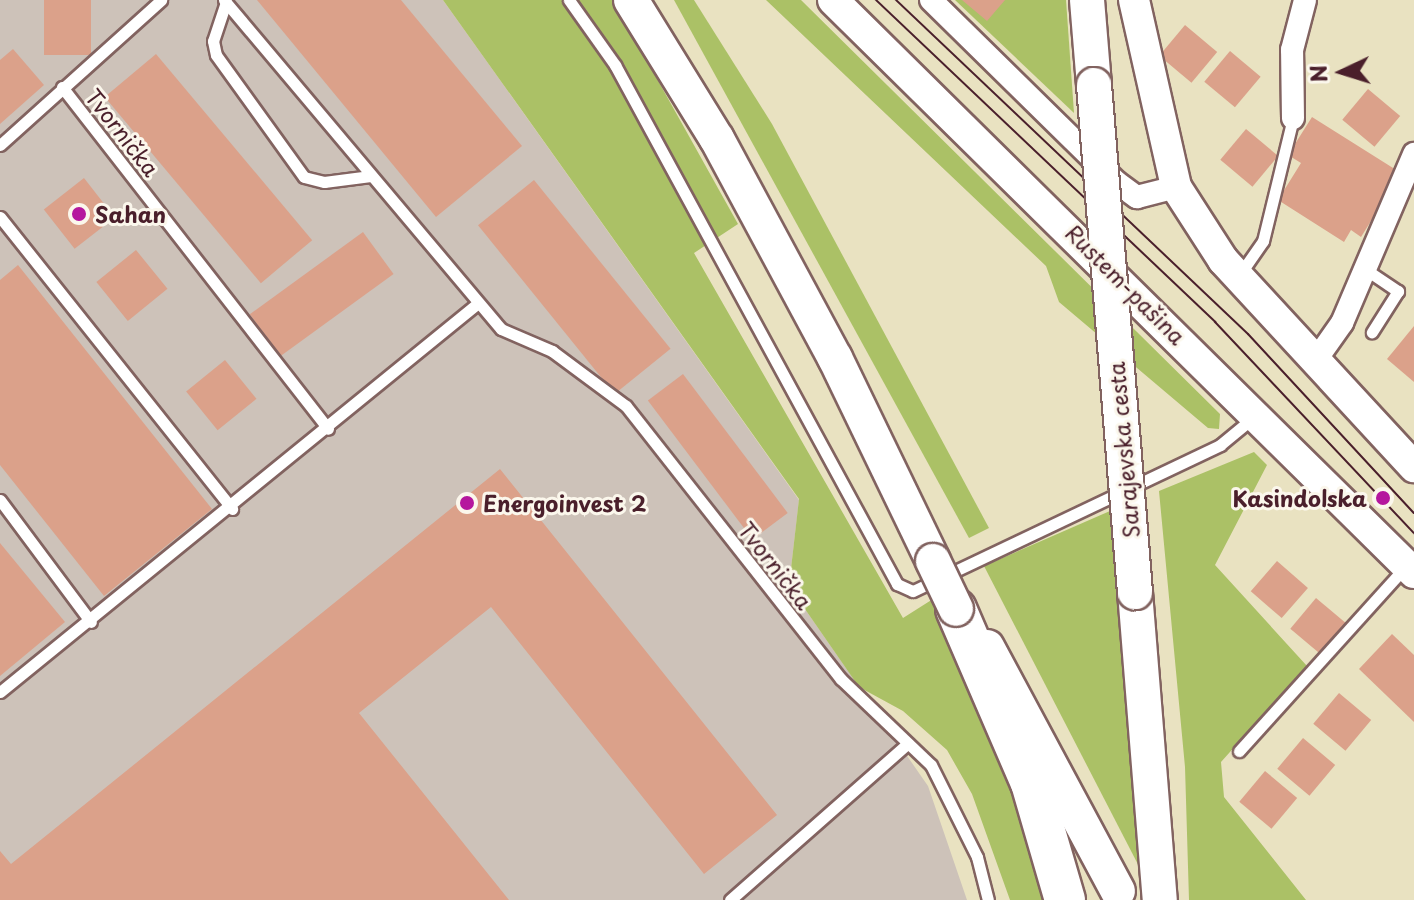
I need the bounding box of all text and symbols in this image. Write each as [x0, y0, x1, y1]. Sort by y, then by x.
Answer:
north arrow [1302, 32, 1382, 112]
text: N [1300, 64, 1335, 84]
street label: Tvornička [81, 83, 165, 181]
place label: Sahan [95, 201, 166, 227]
marker: Sahan [70, 205, 88, 223]
street label: Rustem-pašina [1061, 219, 1191, 349]
street label: Sarajevska cesta [1102, 360, 1144, 540]
place label: Kasindolska [1232, 485, 1367, 511]
marker: Kasindolska [1374, 489, 1392, 507]
place label: Energoinvest 2 [483, 490, 646, 516]
marker: Energoinvest 2 [458, 494, 476, 512]
street label: Tvornička [734, 516, 818, 614]

